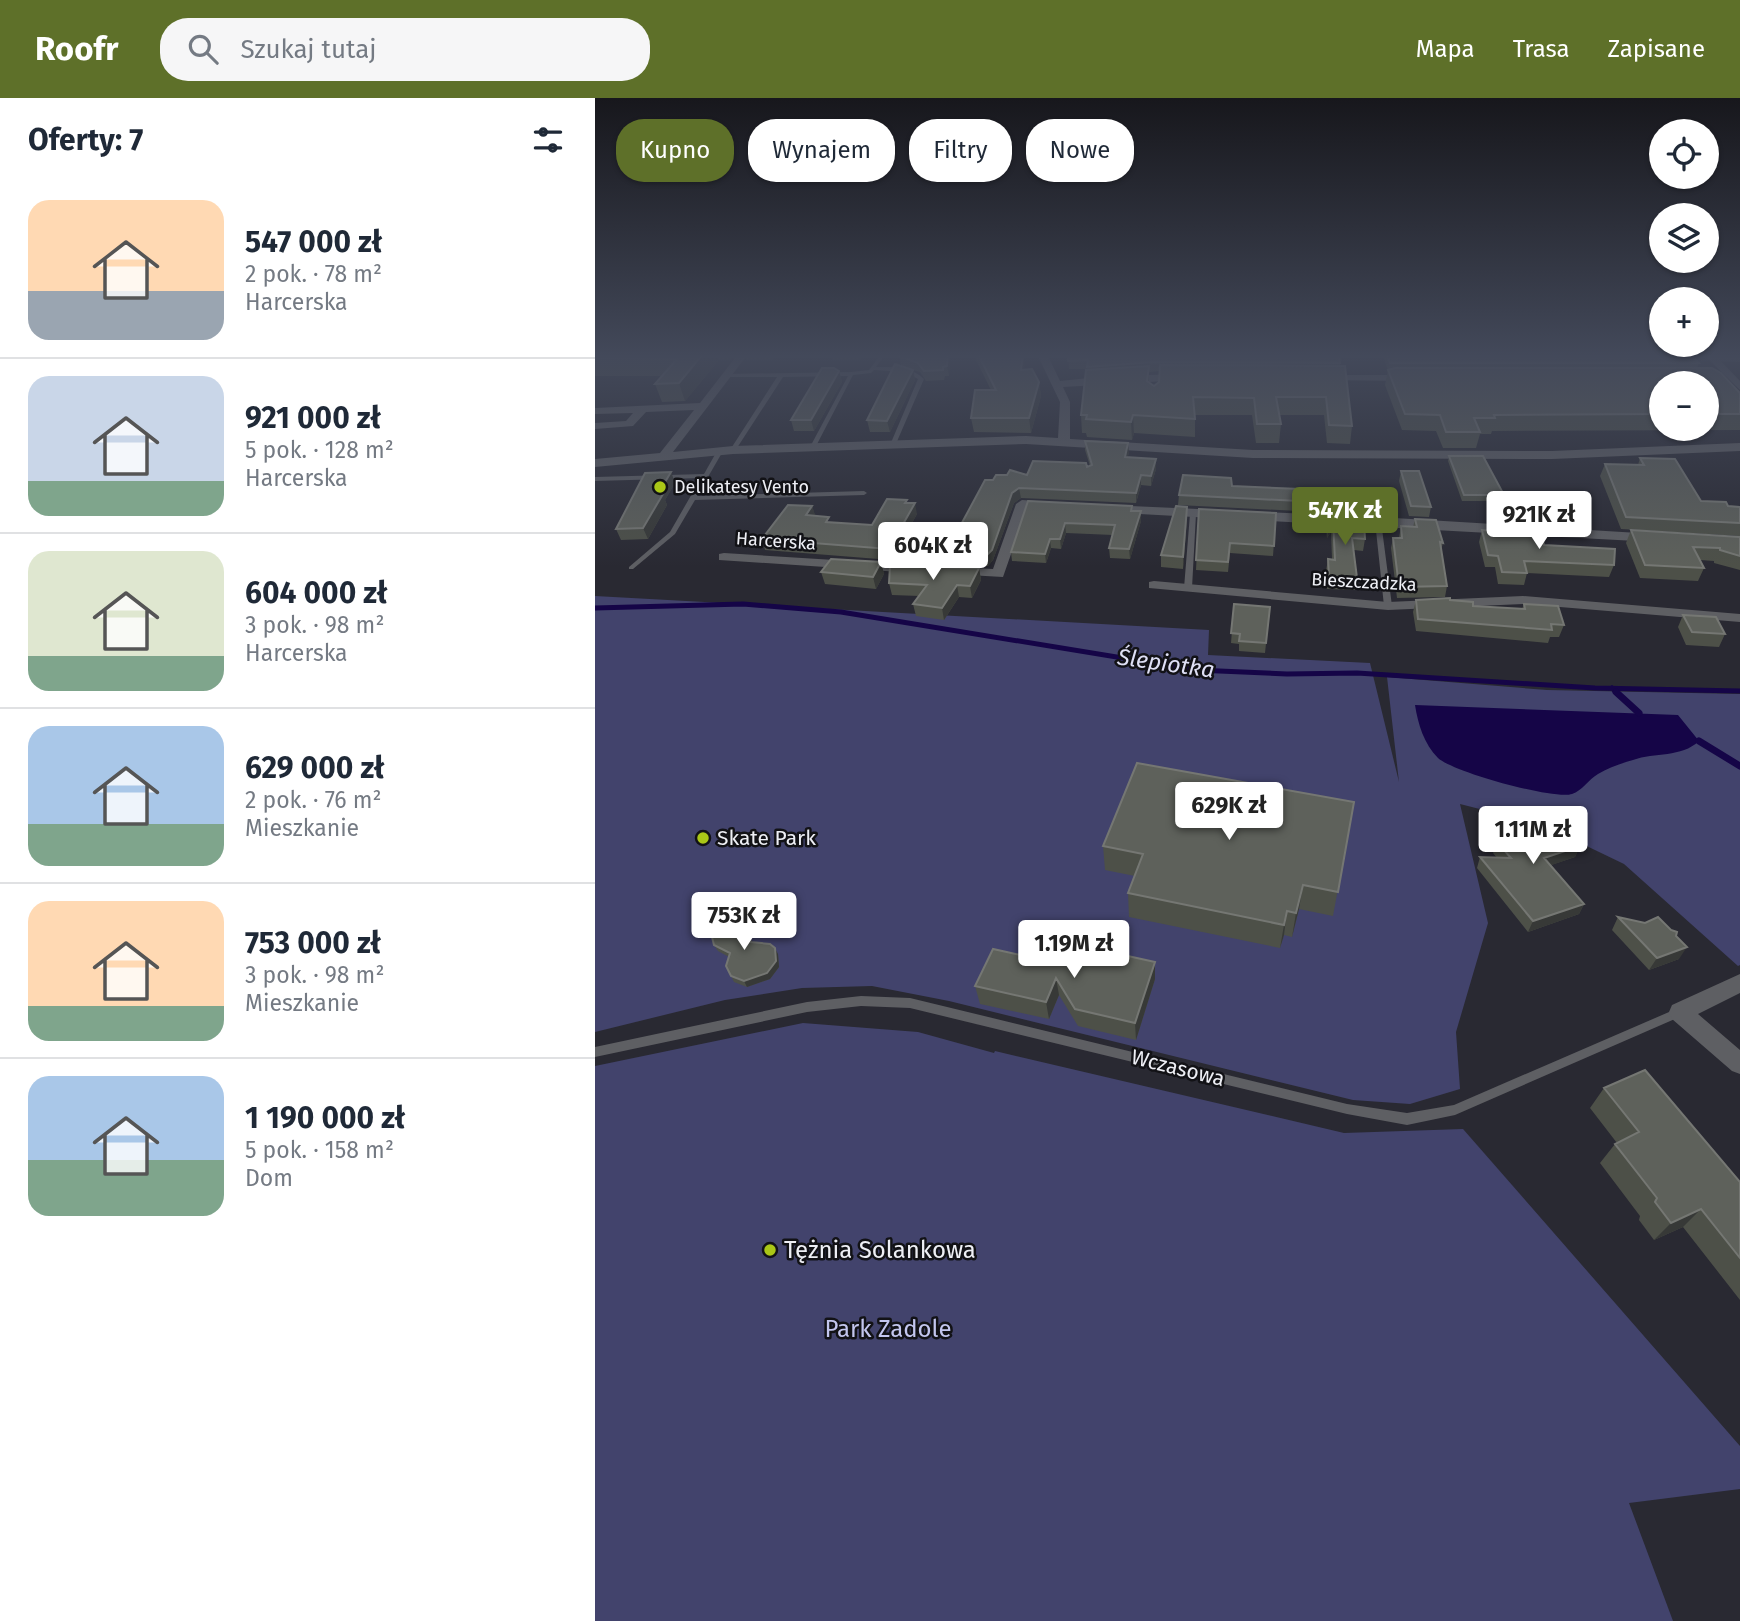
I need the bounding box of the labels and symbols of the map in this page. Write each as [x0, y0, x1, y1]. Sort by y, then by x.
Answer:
place label: Delikatesy Vento [674, 476, 809, 498]
marker: Delikatesy Vento [652, 479, 668, 495]
pin: 547K zł [1280, 488, 1410, 547]
pin: 921K zł [1474, 491, 1604, 551]
pin: 604K zł [868, 522, 998, 582]
street label: Harcerska [735, 527, 817, 555]
street label: Bieszczadzka [1311, 568, 1417, 596]
water label: Ślepiotka [1115, 641, 1216, 684]
pin: 629K zł [1164, 782, 1294, 842]
pin: 1.11M zł [1461, 806, 1605, 866]
place label: Skate Park [717, 825, 816, 851]
marker: Skate Park [695, 830, 711, 846]
pin: 753K zł [679, 892, 809, 952]
pin: 1.19M zł [1002, 920, 1146, 980]
street label: Wczasowa [1128, 1044, 1228, 1092]
place label: Tężnia Solankowa [784, 1236, 976, 1264]
marker: Tężnia Solankowa [762, 1242, 778, 1258]
park label: Park Zadole [824, 1315, 952, 1343]

